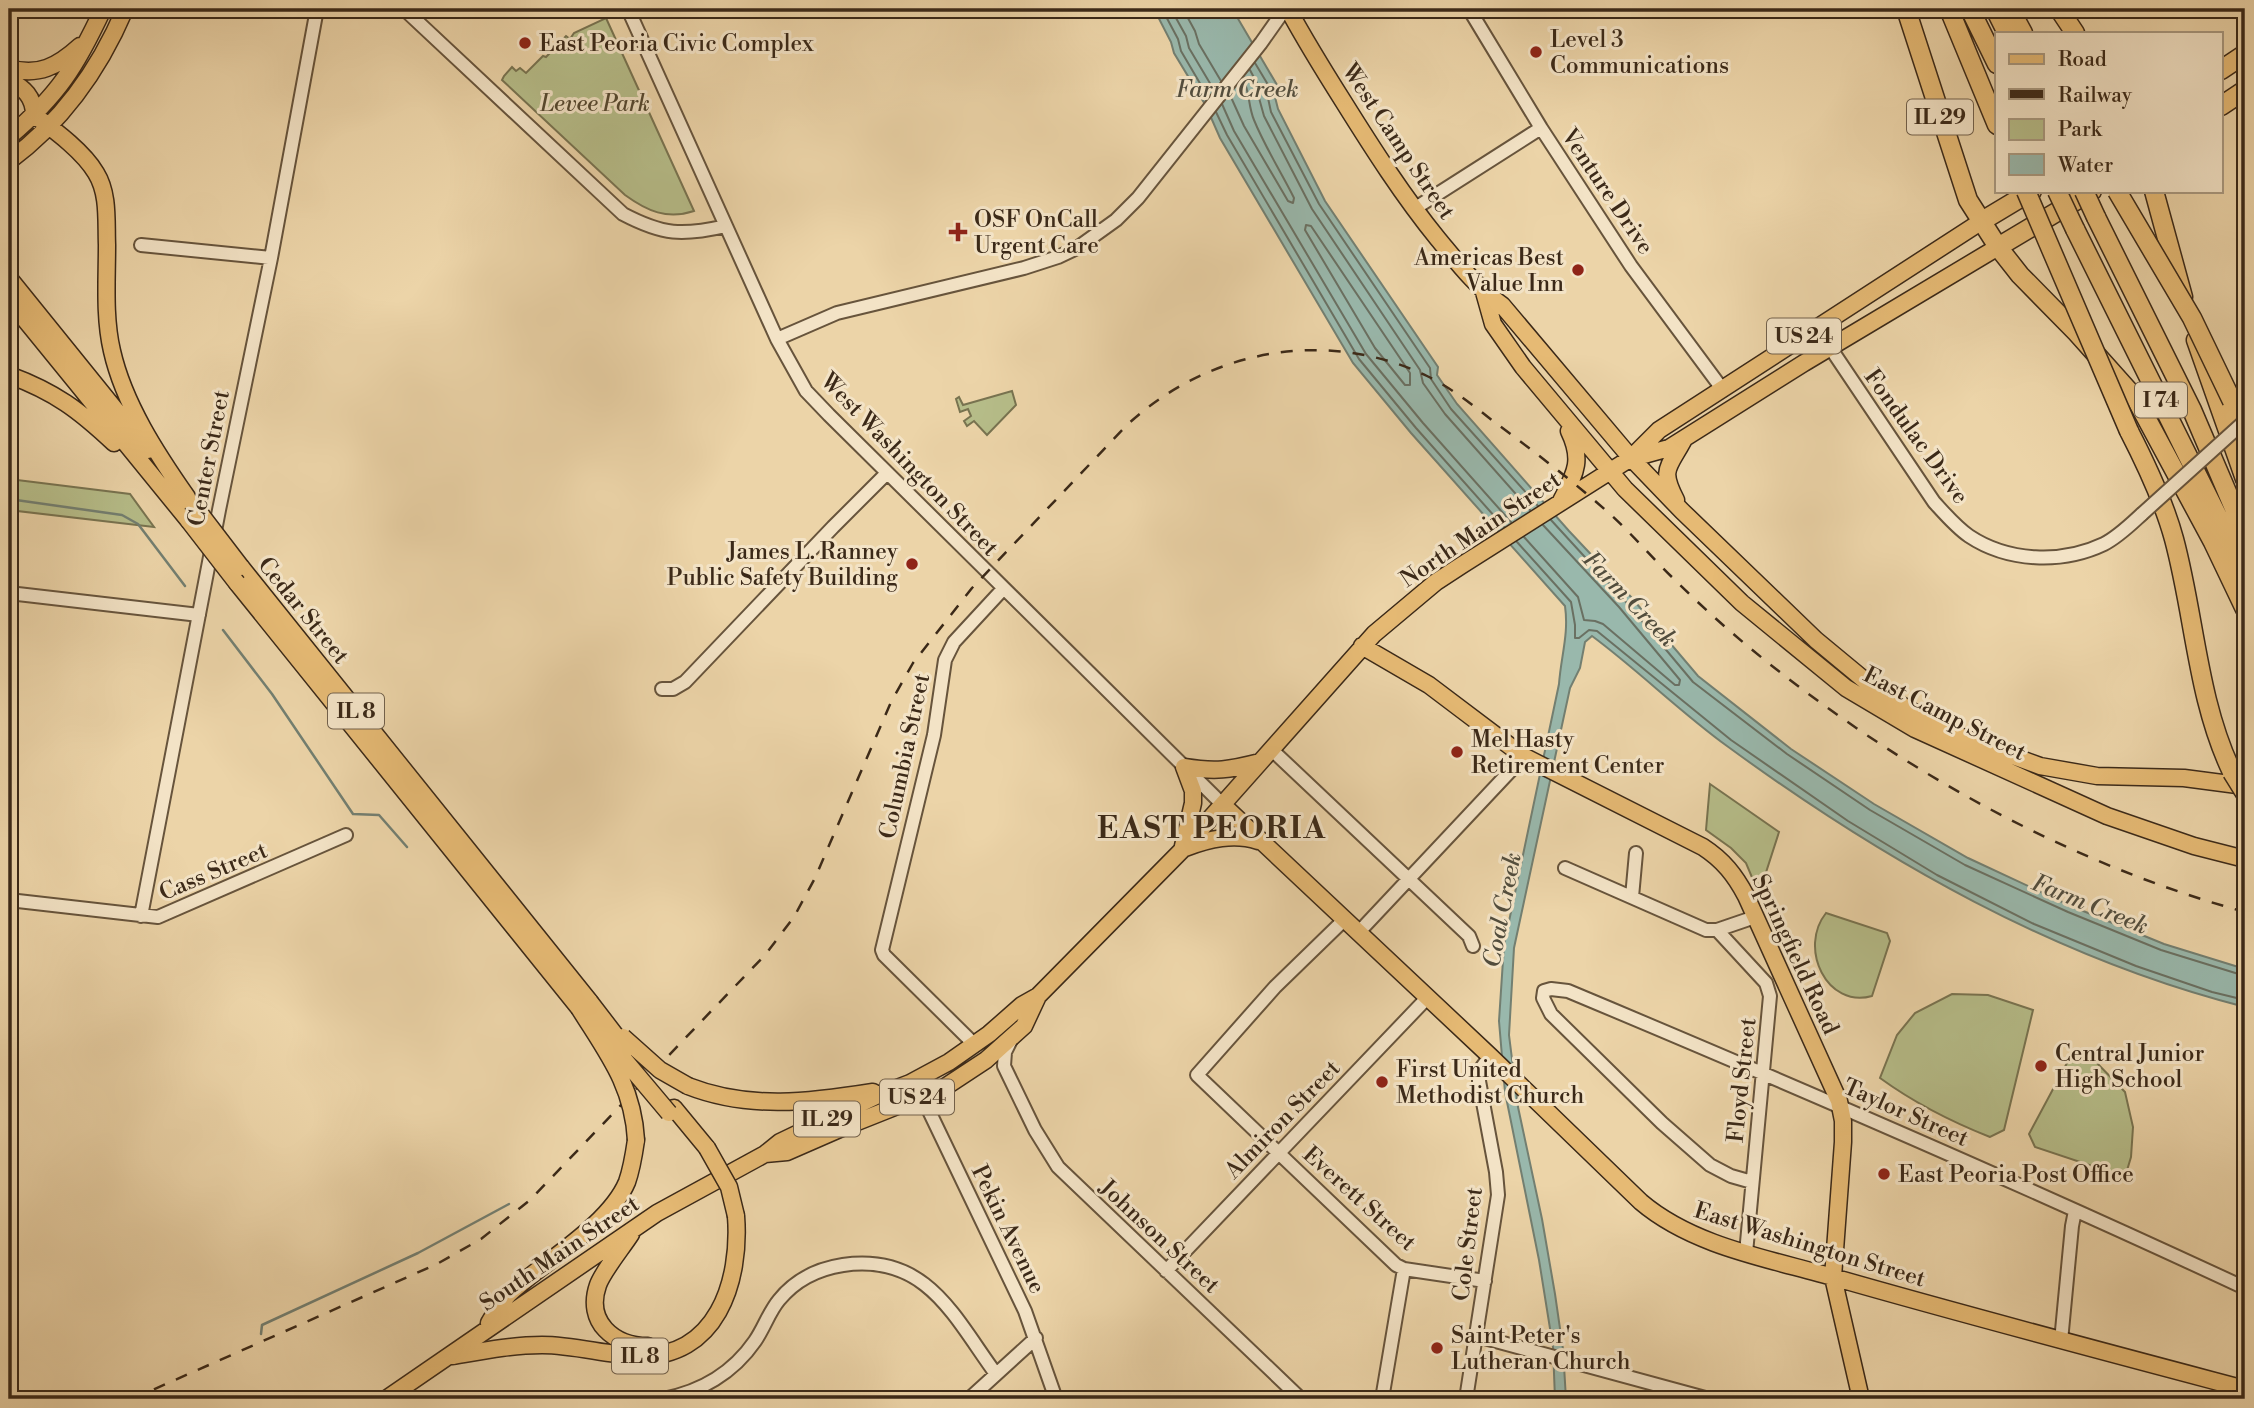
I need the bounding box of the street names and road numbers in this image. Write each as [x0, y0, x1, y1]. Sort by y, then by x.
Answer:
street label: West Camp Street [1335, 57, 1461, 225]
road number: IL 29 [1907, 100, 1973, 134]
street label: Venture Drive [1554, 122, 1660, 260]
road number: US 24 [1767, 318, 1841, 354]
street label: Fondulac Drive [1858, 364, 1974, 509]
street label: West Washington Street [814, 367, 1004, 562]
road number: I 74 [2135, 382, 2187, 418]
street label: Center Street [182, 388, 236, 529]
street label: North Main Street [1395, 466, 1566, 594]
street label: Cedar Street [252, 552, 355, 670]
street label: East Camp Street [1859, 661, 2031, 767]
street label: Columbia Street [874, 671, 936, 841]
road number: IL 8 [328, 694, 384, 728]
street label: Cass Street [155, 837, 272, 907]
street label: Springfield Road [1746, 870, 1845, 1039]
street label: Floyd Street [1722, 1016, 1762, 1144]
street label: Almiron Street [1219, 1055, 1346, 1185]
street label: Taylor Street [1839, 1073, 1973, 1153]
road number: US 24 [880, 1080, 954, 1114]
road number: IL 29 [794, 1102, 860, 1136]
street label: Everett Street [1297, 1141, 1422, 1257]
street label: Pekin Avenue [965, 1161, 1051, 1298]
street label: Johnson Street [1093, 1173, 1225, 1300]
street label: Cole Street [1447, 1186, 1489, 1303]
street label: South Main Street [474, 1190, 645, 1318]
street label: East Washington Street [1691, 1196, 1929, 1293]
road number: IL 8 [612, 1338, 668, 1374]

